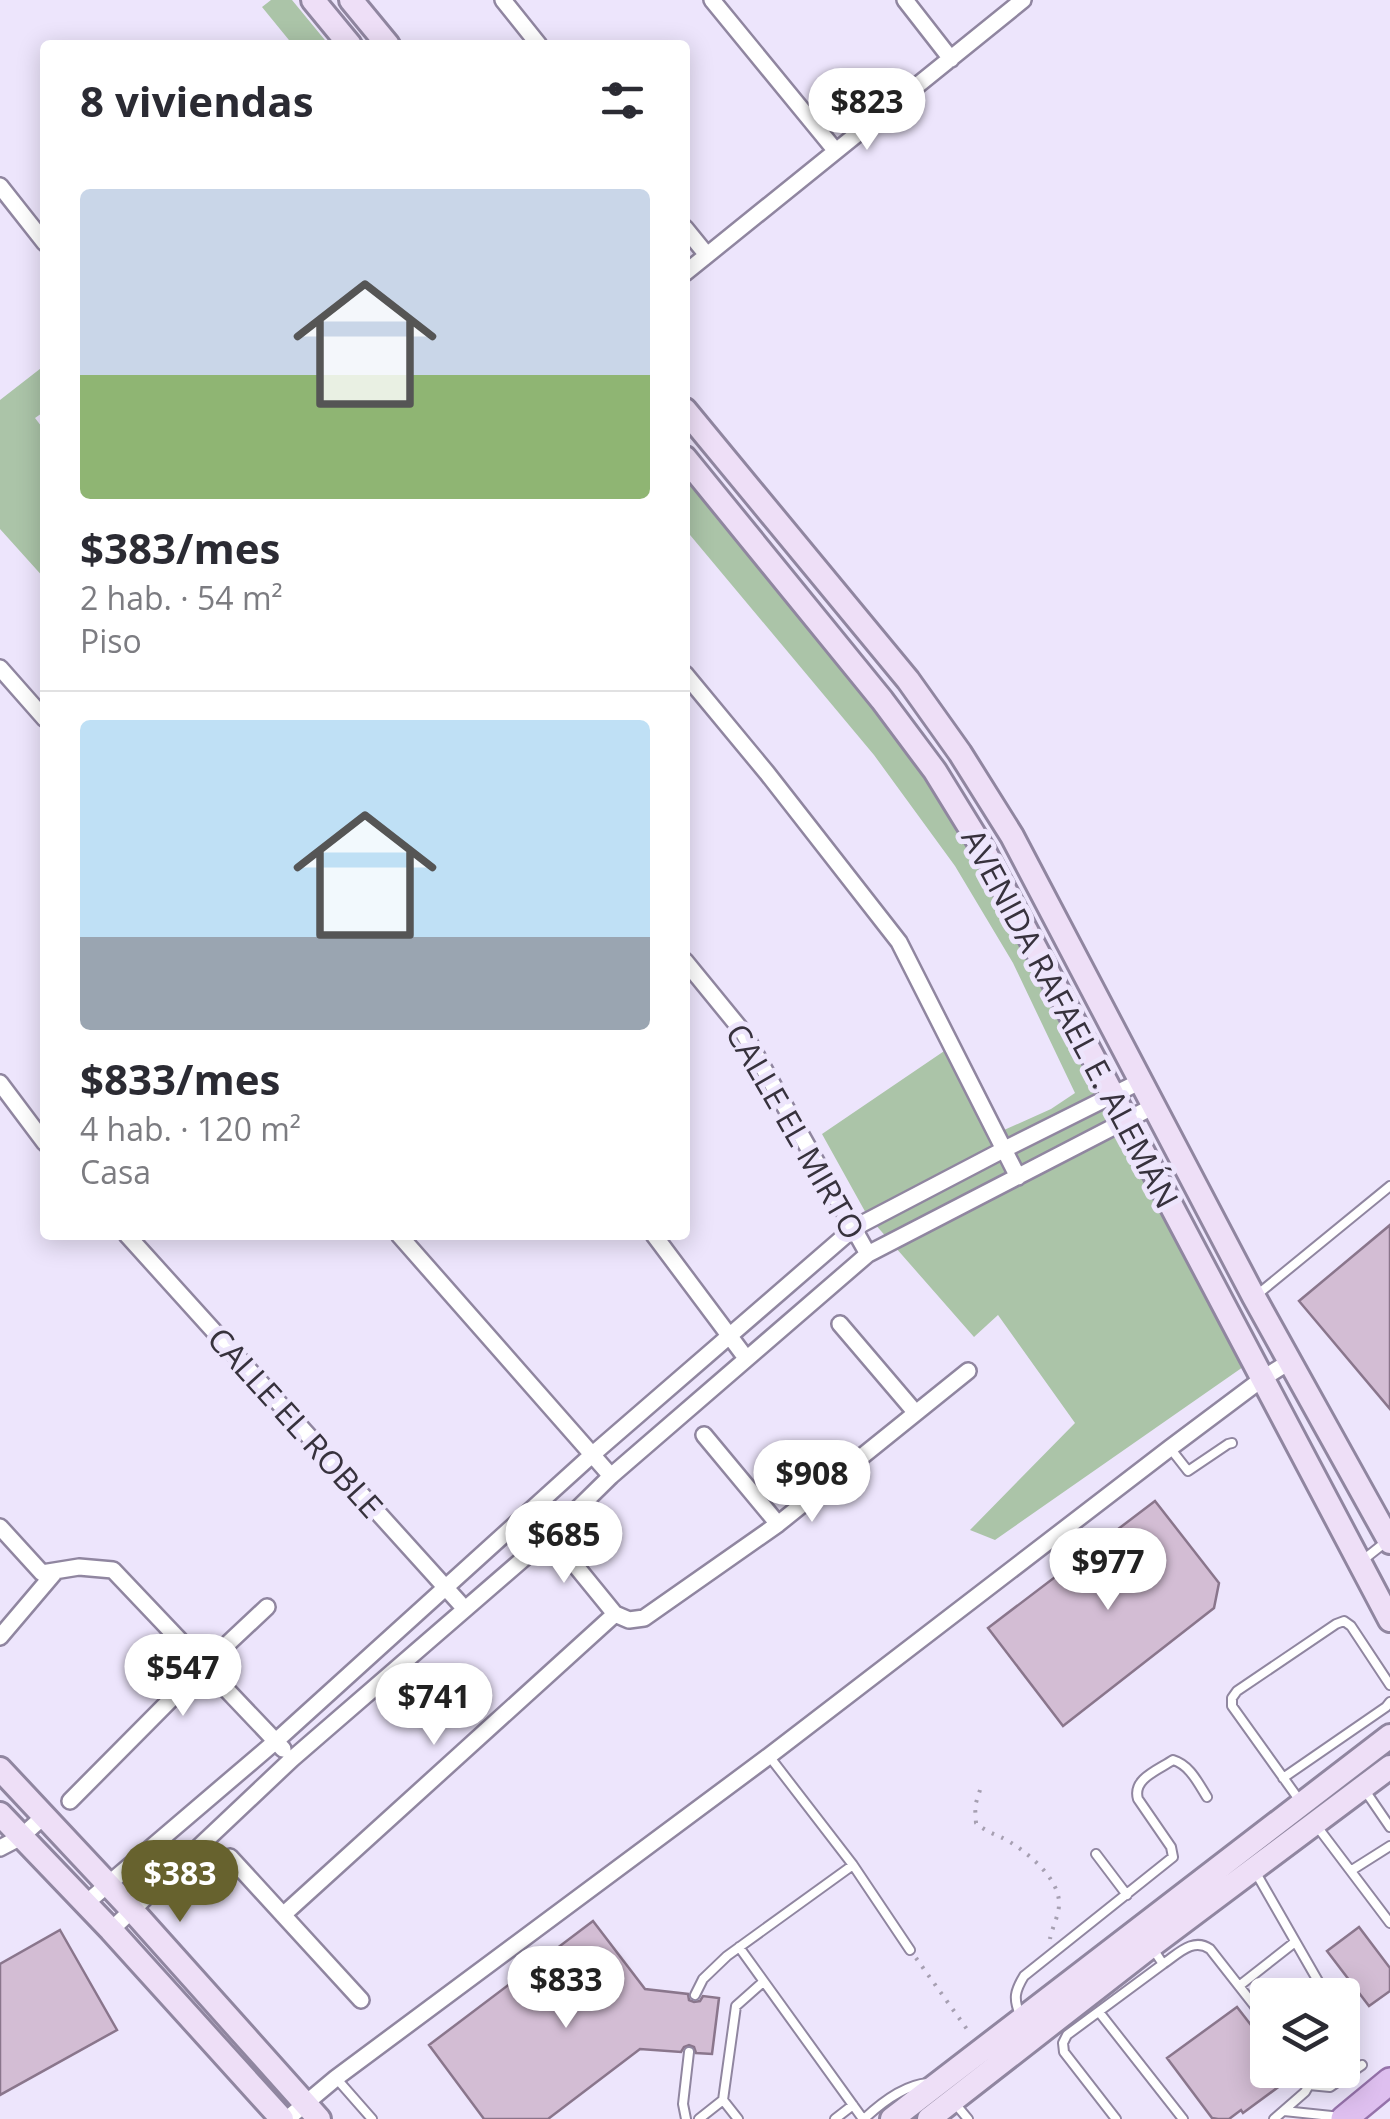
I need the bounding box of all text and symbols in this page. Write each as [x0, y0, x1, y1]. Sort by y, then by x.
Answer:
pin: $823 [808, 68, 926, 153]
text: 8 viviendas [80, 72, 314, 129]
icon: filters [595, 73, 650, 128]
text: $823 [830, 79, 904, 122]
icon: home [275, 254, 455, 434]
text: $383/mes [80, 519, 280, 576]
text: 2 hab. · 54 m² [80, 576, 283, 619]
text: Piso [80, 619, 142, 662]
icon: home [275, 785, 455, 965]
street label: AVENIDA RAFAEL E. ALEMÁN [953, 821, 1189, 1215]
street label: CALLE EL MIRTO [717, 1015, 875, 1247]
text: $833/mes [80, 1050, 280, 1107]
text: 4 hab. · 120 m² [80, 1107, 301, 1150]
text: Casa [80, 1150, 151, 1193]
street label: CALLE EL ROBLE [199, 1318, 393, 1526]
pin: $908 [753, 1440, 871, 1525]
text: $908 [775, 1451, 849, 1494]
pin: $685 [505, 1501, 623, 1586]
text: $685 [527, 1512, 601, 1555]
pin: $977 [1049, 1528, 1167, 1613]
text: $977 [1071, 1539, 1145, 1582]
pin: $547 [124, 1634, 242, 1719]
text: $547 [146, 1645, 220, 1688]
pin: $741 [375, 1663, 493, 1748]
text: $741 [397, 1674, 471, 1717]
pin: $383 [121, 1840, 239, 1925]
text: $383 [143, 1851, 217, 1894]
pin: $833 [507, 1946, 625, 2031]
text: $833 [529, 1957, 603, 2000]
map controls [1250, 1978, 1360, 2088]
button: layers [1250, 1978, 1360, 2088]

